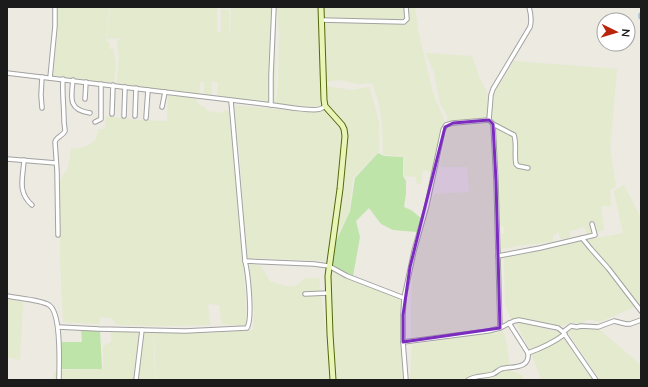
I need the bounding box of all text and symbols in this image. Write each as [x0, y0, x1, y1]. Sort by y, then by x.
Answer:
north arrow [596, 12, 636, 52]
text: N [618, 28, 633, 38]

